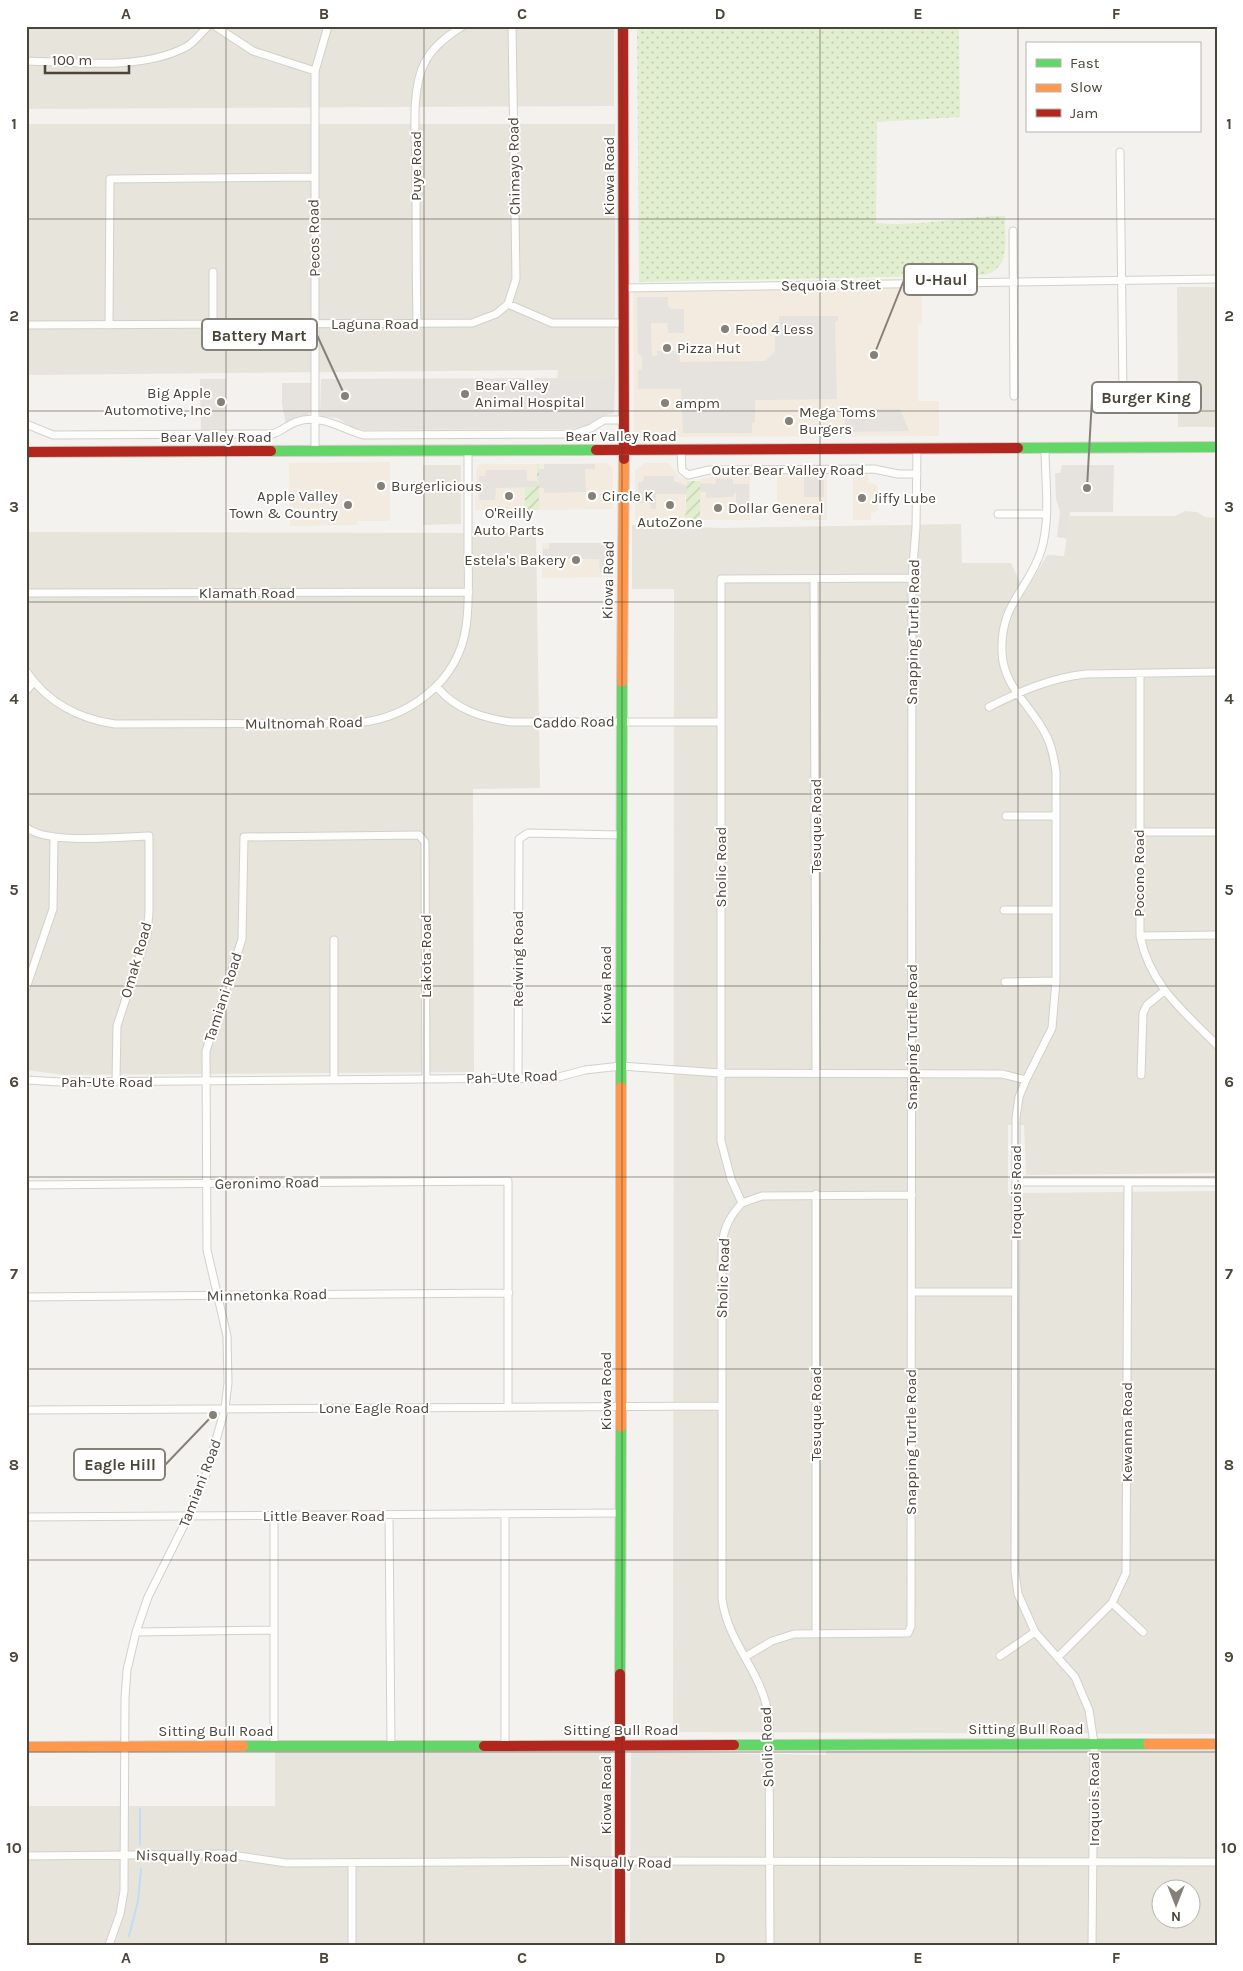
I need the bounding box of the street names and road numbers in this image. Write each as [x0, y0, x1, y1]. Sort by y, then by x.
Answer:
street label: Chimayo Road [504, 117, 524, 215]
street label: Puye Road [407, 131, 425, 201]
street label: Kiowa Road [600, 137, 618, 216]
street label: Pecos Road [304, 199, 324, 277]
street label: Sequoia Street [781, 275, 882, 295]
street label: Laguna Road [331, 315, 419, 333]
street label: Bear Valley Road [565, 427, 677, 445]
street label: Bear Valley Road [160, 428, 272, 446]
street label: Outer Bear Valley Road [712, 461, 864, 479]
street label: Kiowa Road [598, 540, 618, 620]
street label: Snapping Turtle Road [903, 559, 923, 705]
street label: Klamath Road [199, 584, 295, 602]
street label: Caddo Road [533, 712, 615, 732]
street label: Multnomah Road [245, 713, 363, 733]
street label: Tesuque Road [807, 779, 825, 873]
street label: Sholic Road [712, 827, 730, 907]
street label: Pocono Road [1130, 829, 1148, 917]
street label: Redwing Road [509, 911, 527, 1007]
street label: Lakota Road [417, 914, 435, 998]
street label: Omak Road [117, 920, 155, 1000]
street label: Kiowa Road [597, 946, 615, 1025]
street label: Tamiani Road [200, 950, 246, 1044]
street label: Snapping Turtle Road [903, 964, 921, 1110]
street label: Pah-Ute Road [466, 1066, 558, 1088]
street label: Pah-Ute Road [61, 1073, 153, 1091]
street label: Iroquois Road [1007, 1145, 1025, 1239]
street label: Geronimo Road [214, 1173, 320, 1193]
street label: Sholic Road [713, 1237, 733, 1319]
street label: Minnetonka Road [207, 1285, 327, 1305]
street label: Kiowa Road [597, 1352, 615, 1431]
street label: Tesuque Road [807, 1367, 825, 1461]
street label: Snapping Turtle Road [902, 1369, 920, 1515]
street label: Kewanna Road [1118, 1382, 1136, 1482]
street label: Lone Eagle Road [319, 1399, 429, 1417]
street label: Tamiani Road [175, 1436, 225, 1530]
street label: Little Beaver Road [263, 1507, 385, 1525]
street label: Sholic Road [757, 1706, 777, 1788]
street label: Sitting Bull Road [968, 1720, 1084, 1738]
street label: Sitting Bull Road [563, 1721, 679, 1739]
street label: Sitting Bull Road [158, 1722, 274, 1740]
street label: Iroquois Road [1085, 1752, 1103, 1846]
street label: Kiowa Road [597, 1756, 615, 1835]
street label: Nisqually Road [136, 1846, 238, 1866]
street label: Nisqually Road [570, 1852, 672, 1872]

